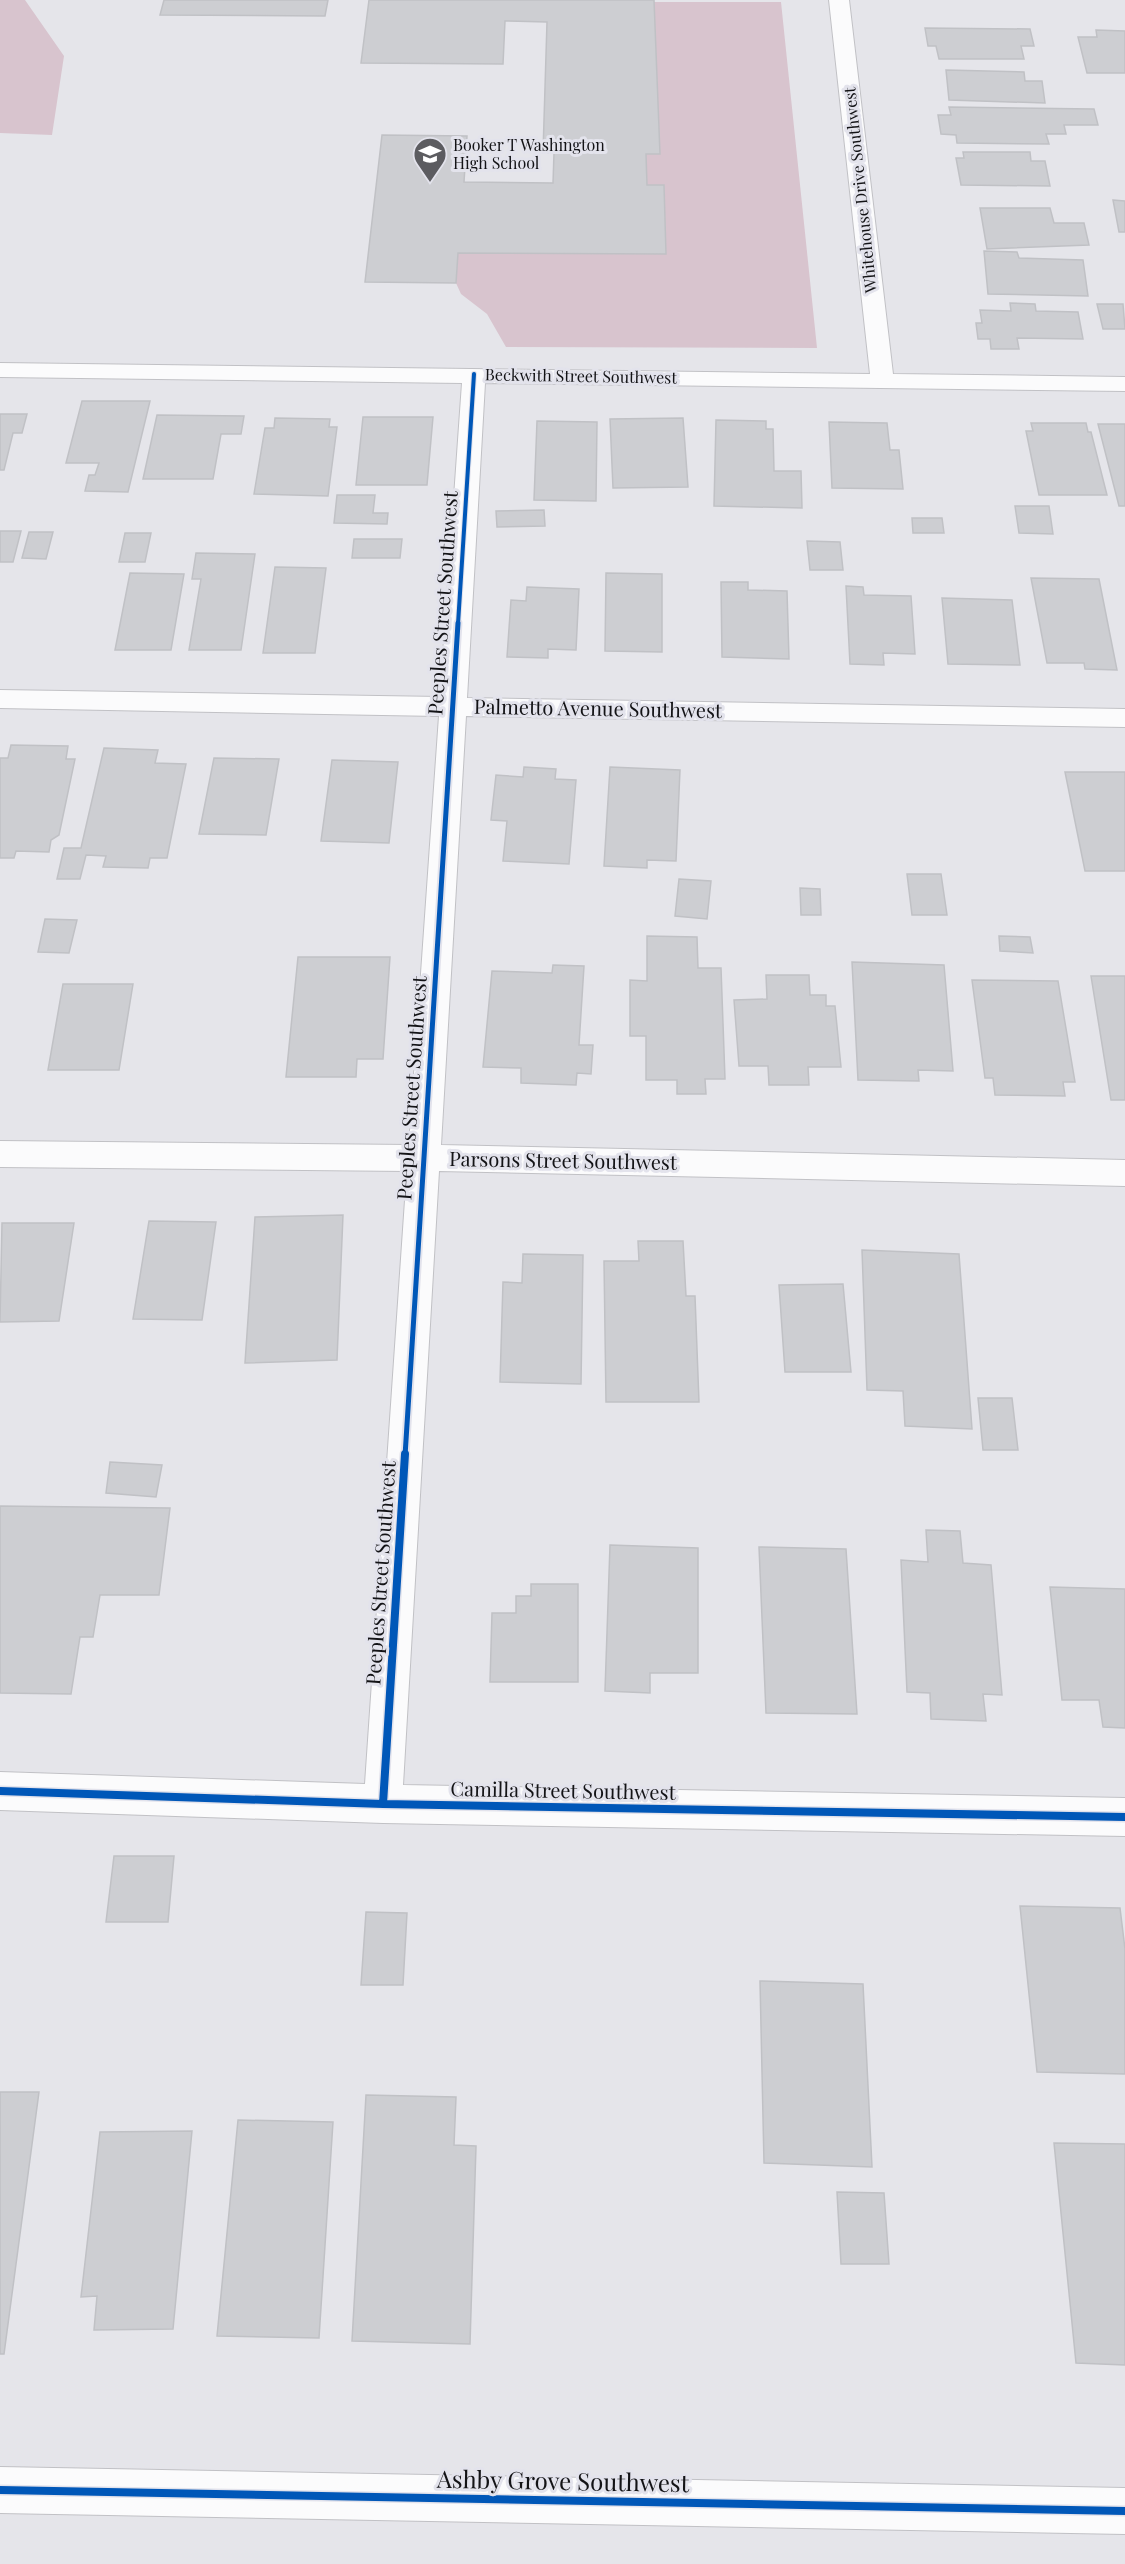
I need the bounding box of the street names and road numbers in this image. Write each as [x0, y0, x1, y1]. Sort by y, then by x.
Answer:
street label: Whitehouse Drive Southwest [838, 86, 881, 295]
street label: Beckwith Street Southwest [485, 363, 678, 388]
street label: Peeples Street Southwest [420, 489, 463, 716]
street label: Palmetto Avenue Southwest [474, 692, 723, 723]
street label: Peeples Street Southwest [389, 974, 432, 1201]
street label: Parsons Street Southwest [449, 1144, 678, 1175]
street label: Peeples Street Southwest [358, 1459, 401, 1686]
street label: Camilla Street Southwest [450, 1774, 677, 1805]
street label: Ashby Grove Southwest [436, 2462, 690, 2498]

